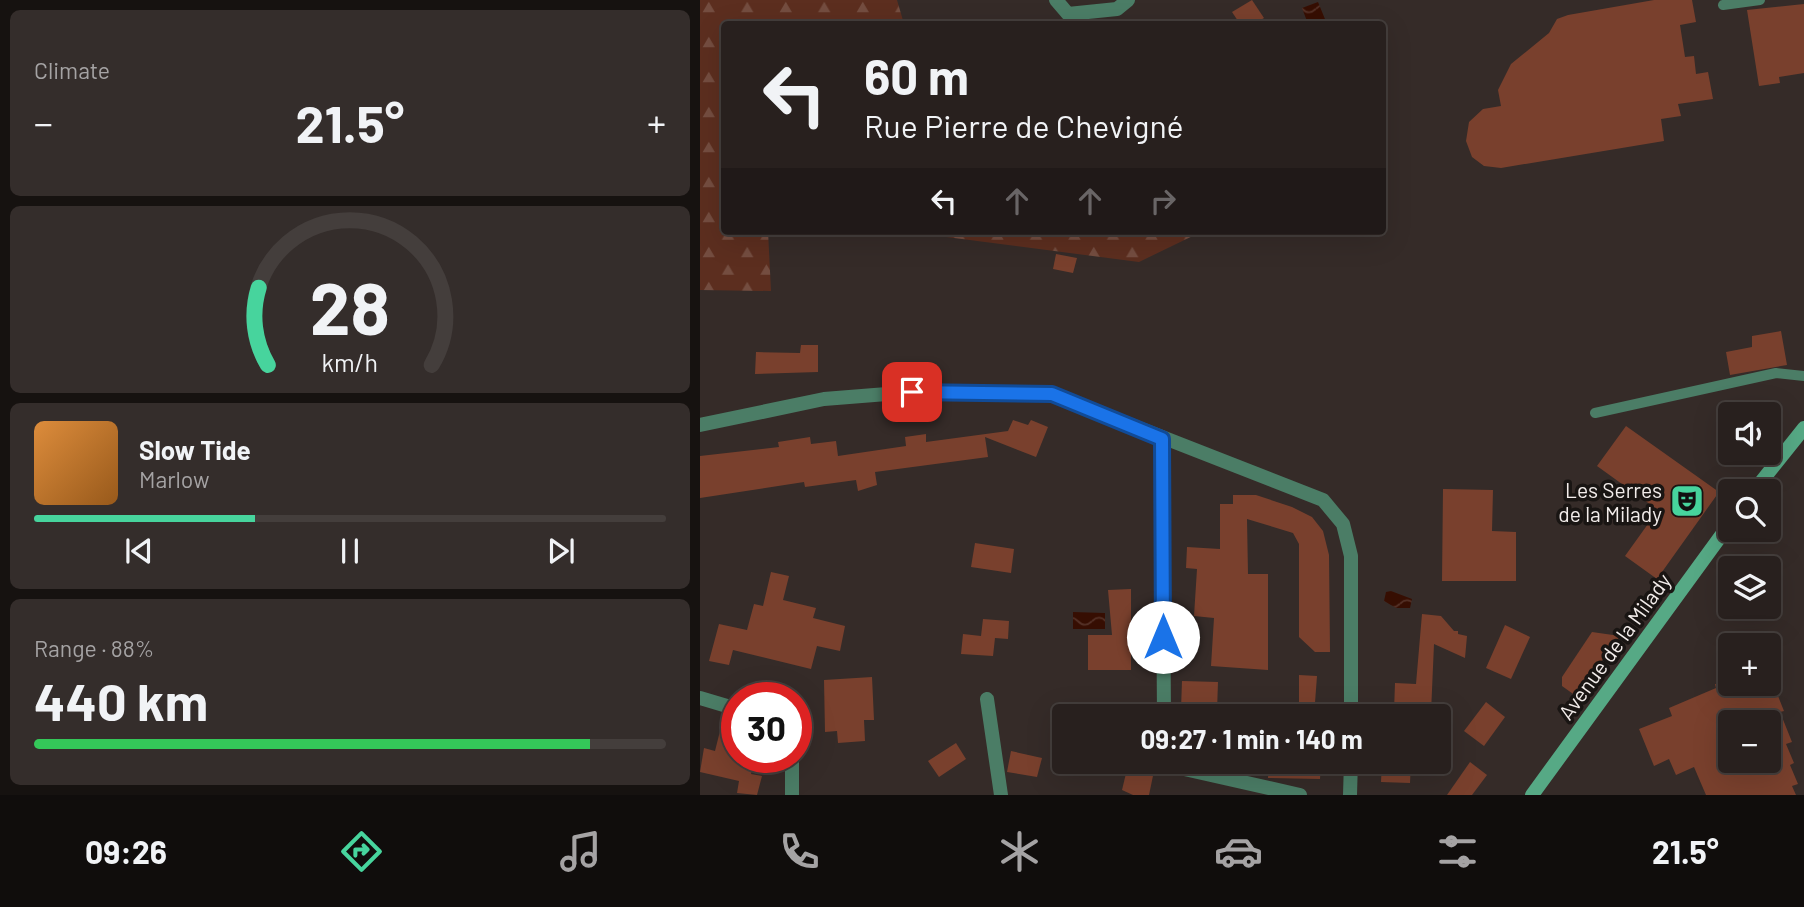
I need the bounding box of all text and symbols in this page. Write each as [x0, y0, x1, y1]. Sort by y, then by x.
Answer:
text: 60 m [864, 46, 969, 105]
icon: left [749, 49, 840, 140]
text: Climate [34, 56, 110, 84]
text: 21.5° [296, 91, 404, 153]
text: − [34, 99, 53, 145]
text: + [647, 99, 666, 145]
text: Rue Pierre de Chevigné [864, 106, 1184, 144]
icon: left [925, 182, 963, 220]
icon: ahead [998, 182, 1036, 220]
icon: ahead [1071, 182, 1109, 220]
icon: right [1144, 182, 1182, 220]
text: 28 [310, 263, 390, 351]
text: km/h [322, 347, 378, 377]
pin [882, 362, 942, 422]
icon: arrive [893, 373, 931, 411]
map controls [1718, 402, 1781, 773]
button: sound [1718, 402, 1781, 465]
text: Slow Tide [139, 434, 251, 465]
text: Marlow [139, 465, 210, 493]
place label: Les Serres de la Milady [1558, 477, 1662, 526]
button: search [1718, 479, 1781, 542]
theatre icon: Les Serres de la Milady [1668, 482, 1706, 520]
icon: previous [120, 532, 158, 570]
icon: pause [331, 532, 369, 570]
icon: next [542, 532, 580, 570]
button: layers [1718, 556, 1781, 619]
street label: Avenue de la Milady [1553, 568, 1676, 724]
position arrow [1126, 600, 1200, 674]
button: + [1718, 633, 1781, 696]
text: Range · 88% [34, 634, 154, 662]
text: 440 km [34, 669, 208, 731]
speed limit sign: 30 [721, 682, 812, 773]
button: − [1718, 710, 1781, 773]
text: 09:27 · 1 min · 140 m [1140, 723, 1363, 754]
icon: directions [337, 827, 386, 876]
icon: music [556, 827, 605, 876]
icon: phone [775, 827, 824, 876]
icon: climate [995, 827, 1044, 876]
icon: car [1214, 827, 1263, 876]
icon: filters [1433, 827, 1482, 876]
text: 09:26 [85, 832, 167, 870]
text: 21.5° [1652, 832, 1719, 870]

